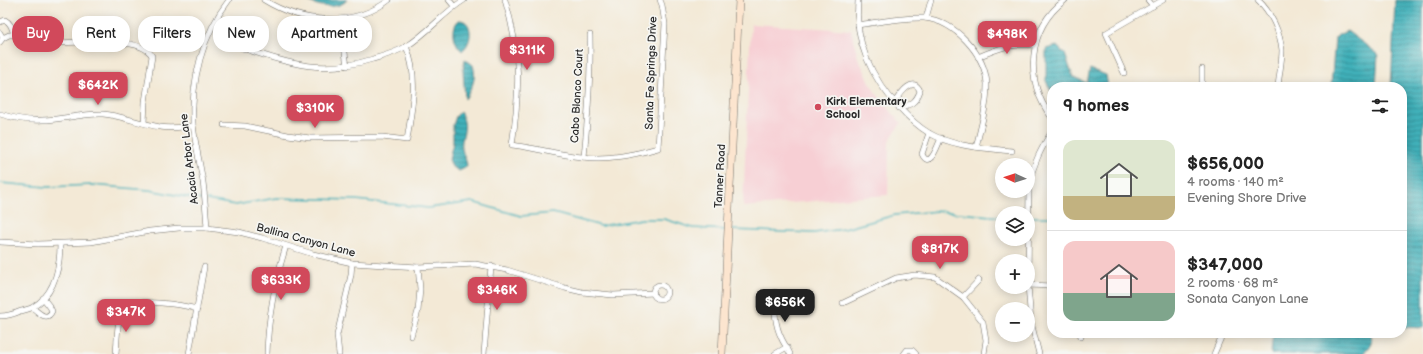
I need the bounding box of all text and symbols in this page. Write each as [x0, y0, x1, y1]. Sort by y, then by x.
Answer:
chip: Buy [12, 16, 64, 52]
chip: Rent [72, 16, 130, 52]
chip: Filters [138, 16, 205, 52]
chip: New [213, 16, 269, 52]
chip: Apartment [277, 16, 372, 52]
street label: Santa Fe Springs Drive [643, 16, 659, 130]
pin: $498K [979, 21, 1035, 55]
text: $498K [987, 26, 1027, 42]
pin: $311K [499, 37, 555, 71]
text: $311K [509, 42, 545, 58]
street label: Cabo Blanco Court [568, 48, 586, 143]
pin: $642K [70, 72, 126, 106]
text: $642K [78, 77, 118, 93]
pin: $310K [287, 95, 343, 129]
place label: Kirk Elementary School [826, 95, 907, 121]
icon: filters [1369, 95, 1391, 117]
text: 9 homes [1063, 96, 1129, 116]
text: $310K [296, 100, 334, 116]
marker: Kirk Elementary School [813, 102, 823, 112]
street label: Acacia Arbor Lane [177, 112, 201, 205]
street label: Tanner Road [712, 144, 728, 208]
text: $656,000 [1187, 154, 1264, 174]
icon: home [1095, 156, 1143, 204]
north arrow [995, 158, 1035, 198]
map controls [995, 158, 1035, 342]
text: 4 rooms · 140 m² [1187, 174, 1284, 190]
text: Evening Shore Drive [1187, 190, 1306, 206]
button: layers [995, 206, 1035, 246]
street label: Ballina Canyon Lane [255, 221, 357, 260]
pin: $817K [912, 236, 968, 270]
text: $817K [921, 241, 959, 257]
button: + [995, 254, 1035, 294]
text: $347,000 [1187, 255, 1263, 275]
icon: home [1095, 257, 1143, 305]
pin: $633K [253, 267, 309, 301]
text: $633K [261, 272, 301, 288]
text: 2 rooms · 68 m² [1187, 275, 1278, 291]
pin: $346K [469, 277, 525, 311]
text: $346K [477, 282, 517, 298]
pin: $656K [757, 289, 813, 323]
text: Sonata Canyon Lane [1187, 291, 1309, 307]
text: $656K [765, 294, 805, 310]
pin: $347K [98, 299, 154, 333]
button: − [995, 302, 1035, 342]
text: $347K [106, 304, 146, 320]

